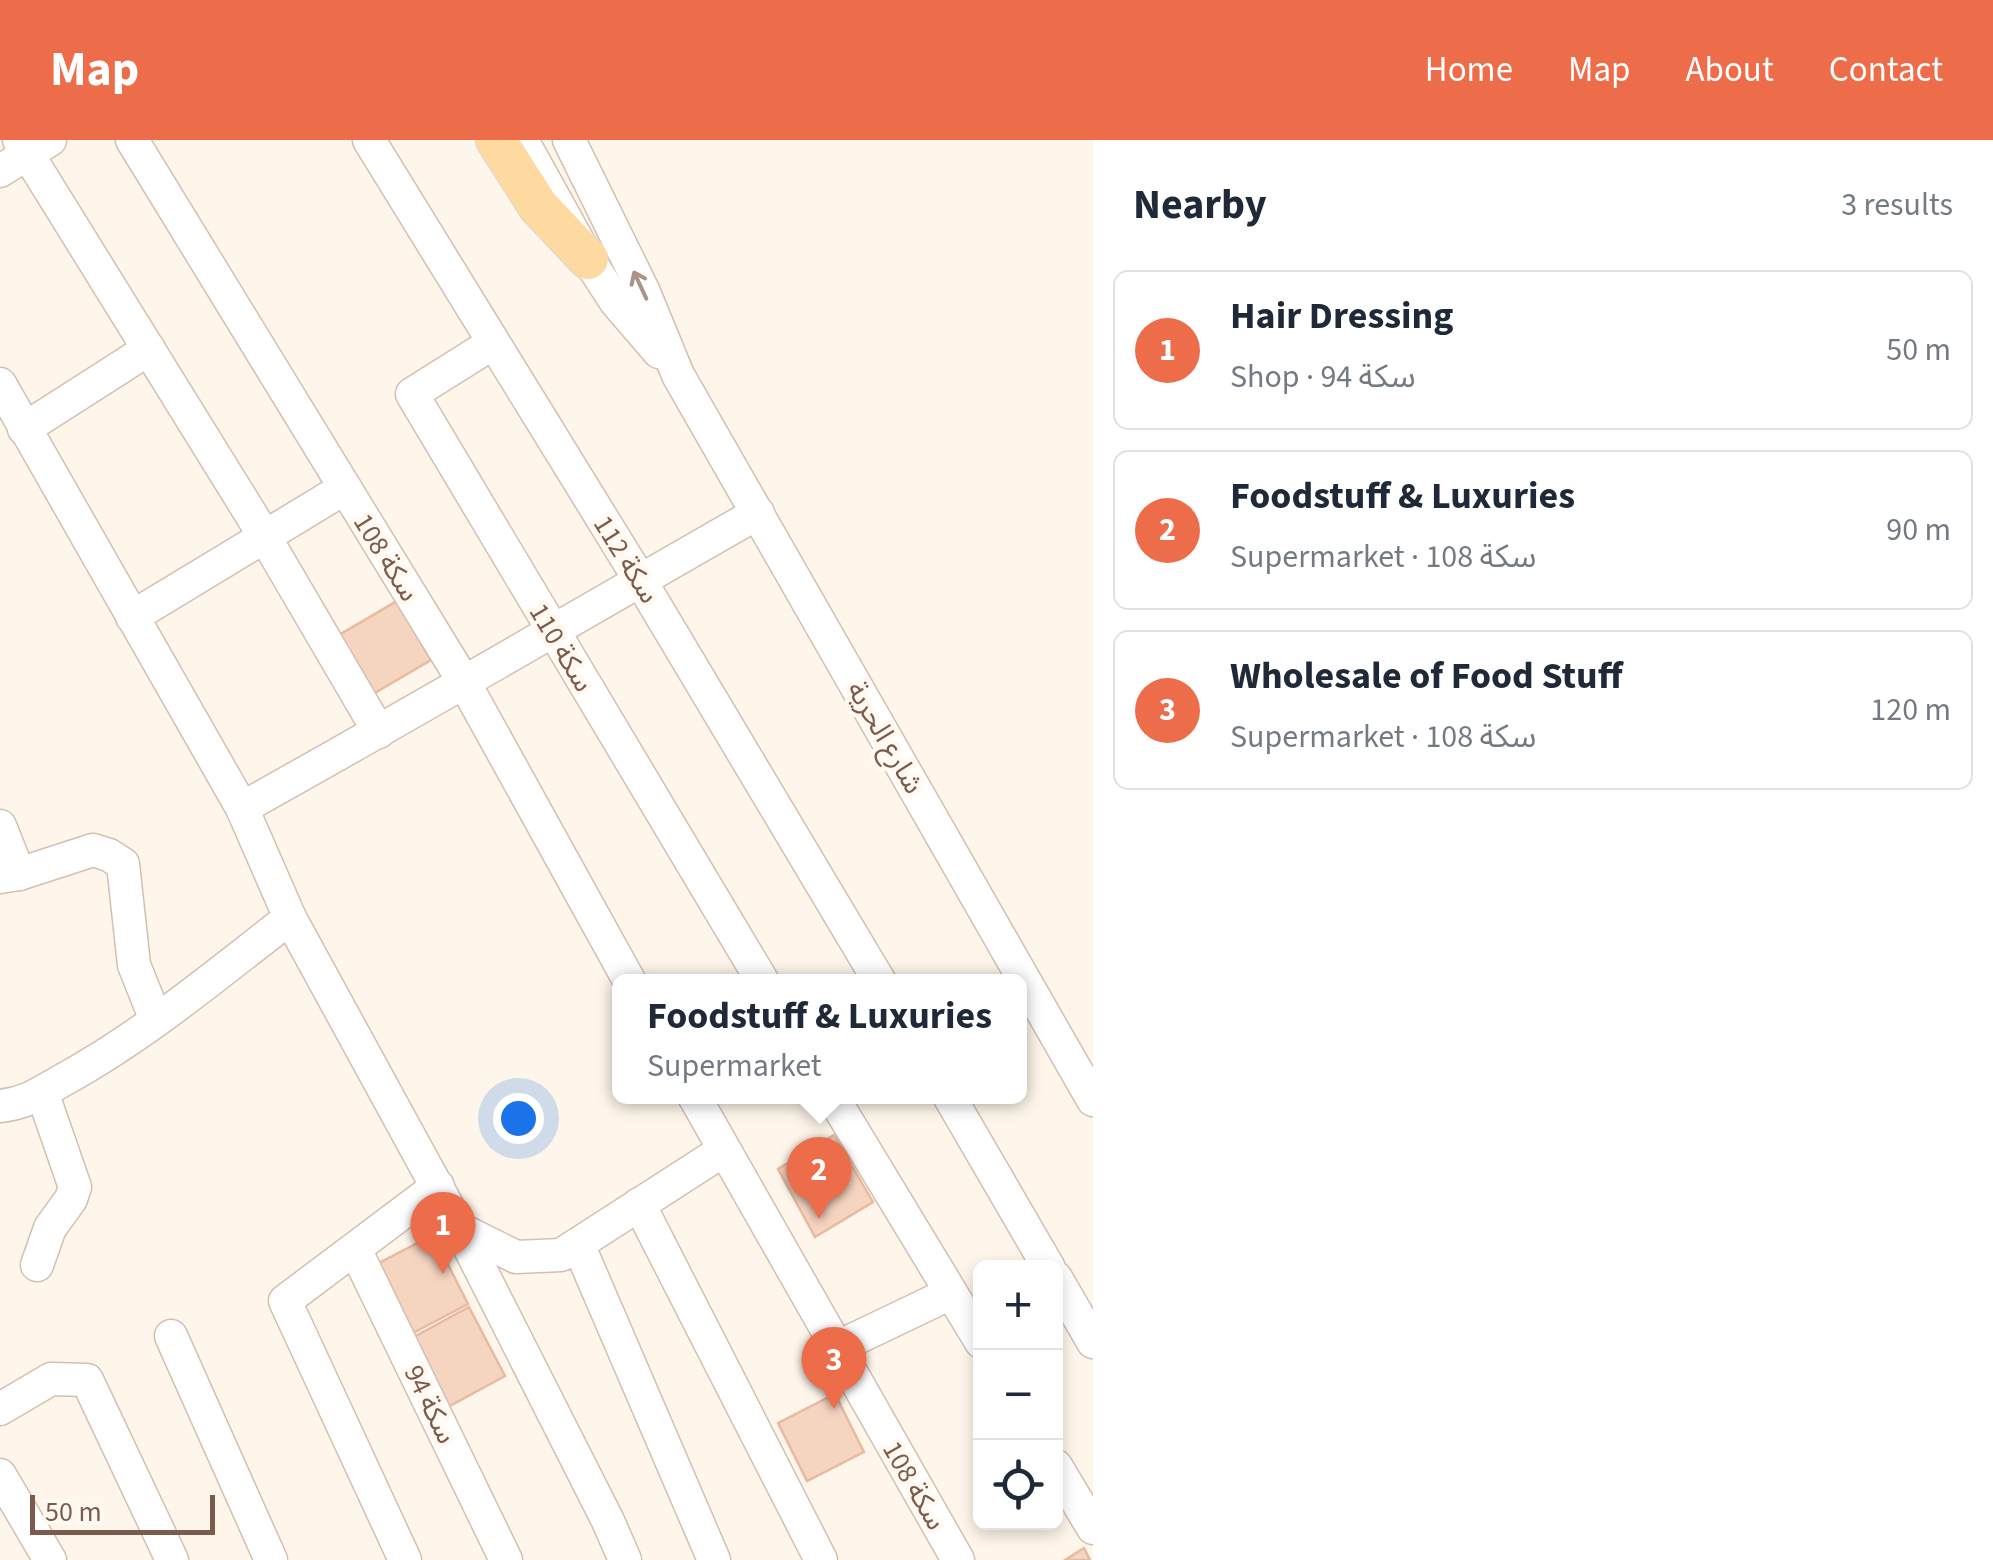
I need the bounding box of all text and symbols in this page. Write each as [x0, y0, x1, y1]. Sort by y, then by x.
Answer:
text: Map [50, 36, 139, 104]
text: Home [1425, 45, 1513, 95]
text: Map [1568, 45, 1631, 95]
text: About [1686, 45, 1774, 95]
text: Contact [1829, 45, 1943, 95]
text: Nearby [1133, 175, 1267, 235]
text: 3 results [1841, 182, 1953, 228]
one-way arrow [630, 270, 649, 300]
text: Hair Dressing [1230, 289, 1454, 343]
text: 1 [1159, 327, 1176, 373]
text: 50 m [1886, 327, 1951, 373]
text: Shop · سكة 94 [1230, 354, 1415, 400]
text: Foodstuff & Luxuries [1230, 469, 1575, 523]
street label: سكة 108 [343, 506, 429, 609]
text: 2 [1159, 507, 1176, 553]
text: 90 m [1886, 507, 1951, 553]
street label: سكة 112 [583, 508, 669, 611]
text: Supermarket · سكة 108 [1230, 534, 1536, 580]
street label: سكة 110 [519, 596, 603, 699]
text: Wholesale of Food Stuff [1230, 649, 1623, 703]
street label: شارع الحرية [837, 674, 934, 801]
text: 3 [1159, 687, 1176, 733]
text: 120 m [1870, 687, 1951, 733]
text: Supermarket · سكة 108 [1230, 714, 1536, 760]
popup [612, 974, 1027, 1104]
text: Foodstuff & Luxuries [647, 989, 992, 1043]
text: Supermarket [647, 1043, 822, 1089]
your location [493, 1093, 544, 1144]
pin: 2 [786, 1136, 852, 1219]
pin: 1 [410, 1192, 476, 1274]
map controls [973, 1260, 1063, 1530]
button: + [973, 1260, 1063, 1350]
pin: 3 [802, 1326, 866, 1409]
button: − [973, 1350, 1063, 1440]
street label: سكة 94 [394, 1358, 466, 1451]
street label: سكة 108 [873, 1433, 956, 1538]
button: locate [973, 1440, 1063, 1530]
scale bar [30, 1490, 215, 1534]
text: 50 m [45, 1492, 102, 1532]

